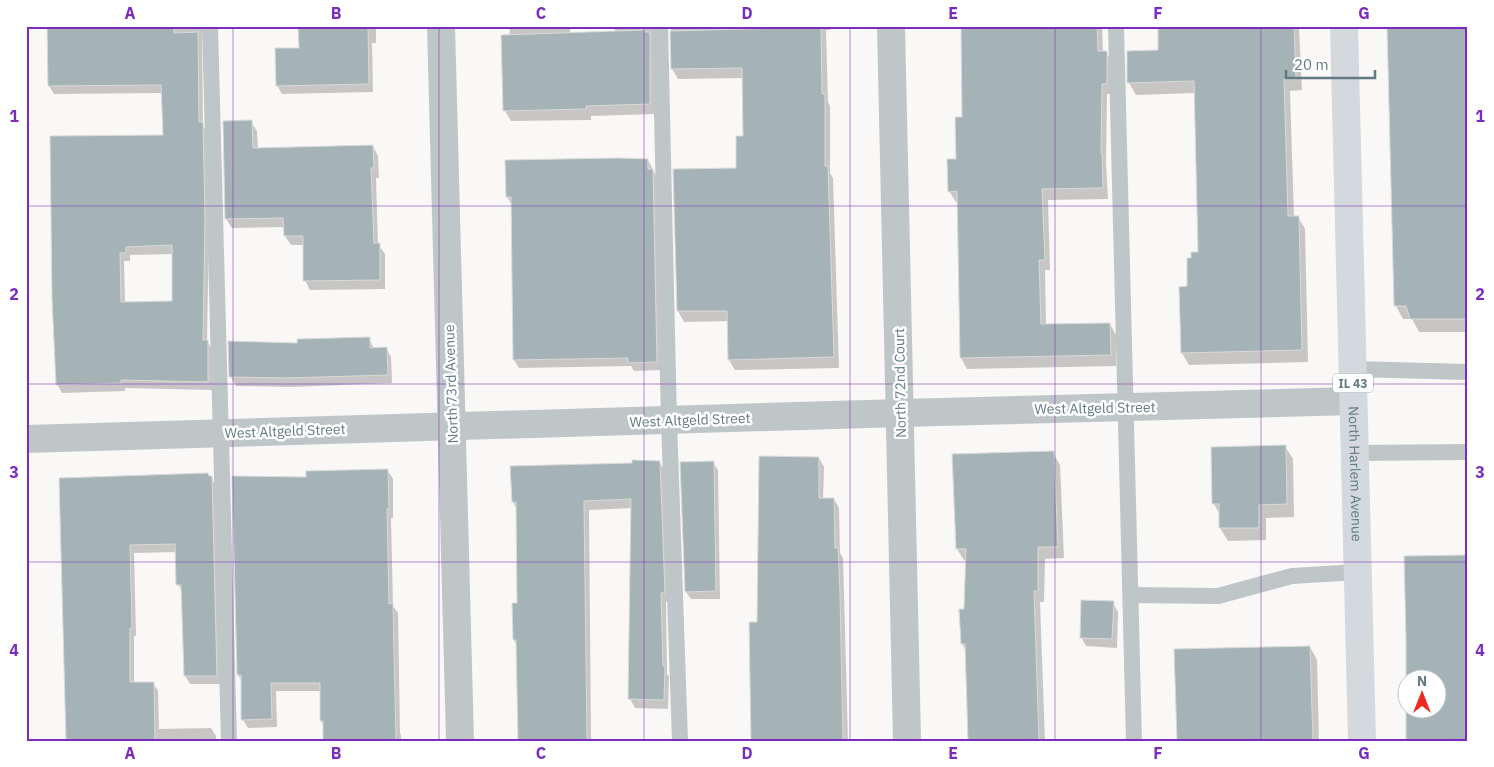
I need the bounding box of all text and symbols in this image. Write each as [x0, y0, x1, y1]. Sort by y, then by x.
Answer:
text: A [125, 3, 136, 23]
text: B [331, 3, 342, 23]
text: C [536, 3, 546, 23]
text: D [741, 3, 753, 23]
text: E [948, 3, 958, 23]
text: F [1153, 3, 1163, 23]
text: G [1358, 3, 1370, 23]
scale bar [1286, 48, 1375, 80]
text: 20 m [1294, 55, 1329, 74]
text: 1 [9, 106, 19, 126]
text: 1 [1475, 106, 1485, 126]
text: 2 [9, 284, 19, 304]
text: 2 [1475, 284, 1485, 304]
street label: North 73rd Avenue [440, 324, 462, 444]
street label: North 72nd Court [890, 328, 910, 438]
road number: IL 43 [1333, 373, 1373, 392]
street label: West Altgeld Street [1034, 398, 1156, 418]
street label: North Harlem Avenue [1345, 406, 1366, 542]
street label: West Altgeld Street [629, 409, 751, 431]
street label: West Altgeld Street [224, 420, 346, 442]
text: 3 [9, 462, 19, 482]
text: 3 [1475, 462, 1485, 482]
text: 4 [9, 640, 19, 660]
text: 4 [1475, 640, 1485, 660]
north arrow [1396, 670, 1446, 720]
text: N [1417, 672, 1427, 690]
text: A [125, 743, 136, 763]
text: B [331, 743, 342, 763]
text: C [536, 743, 546, 763]
text: D [741, 743, 753, 763]
text: E [948, 743, 958, 763]
text: F [1153, 743, 1163, 763]
text: G [1358, 743, 1370, 763]

